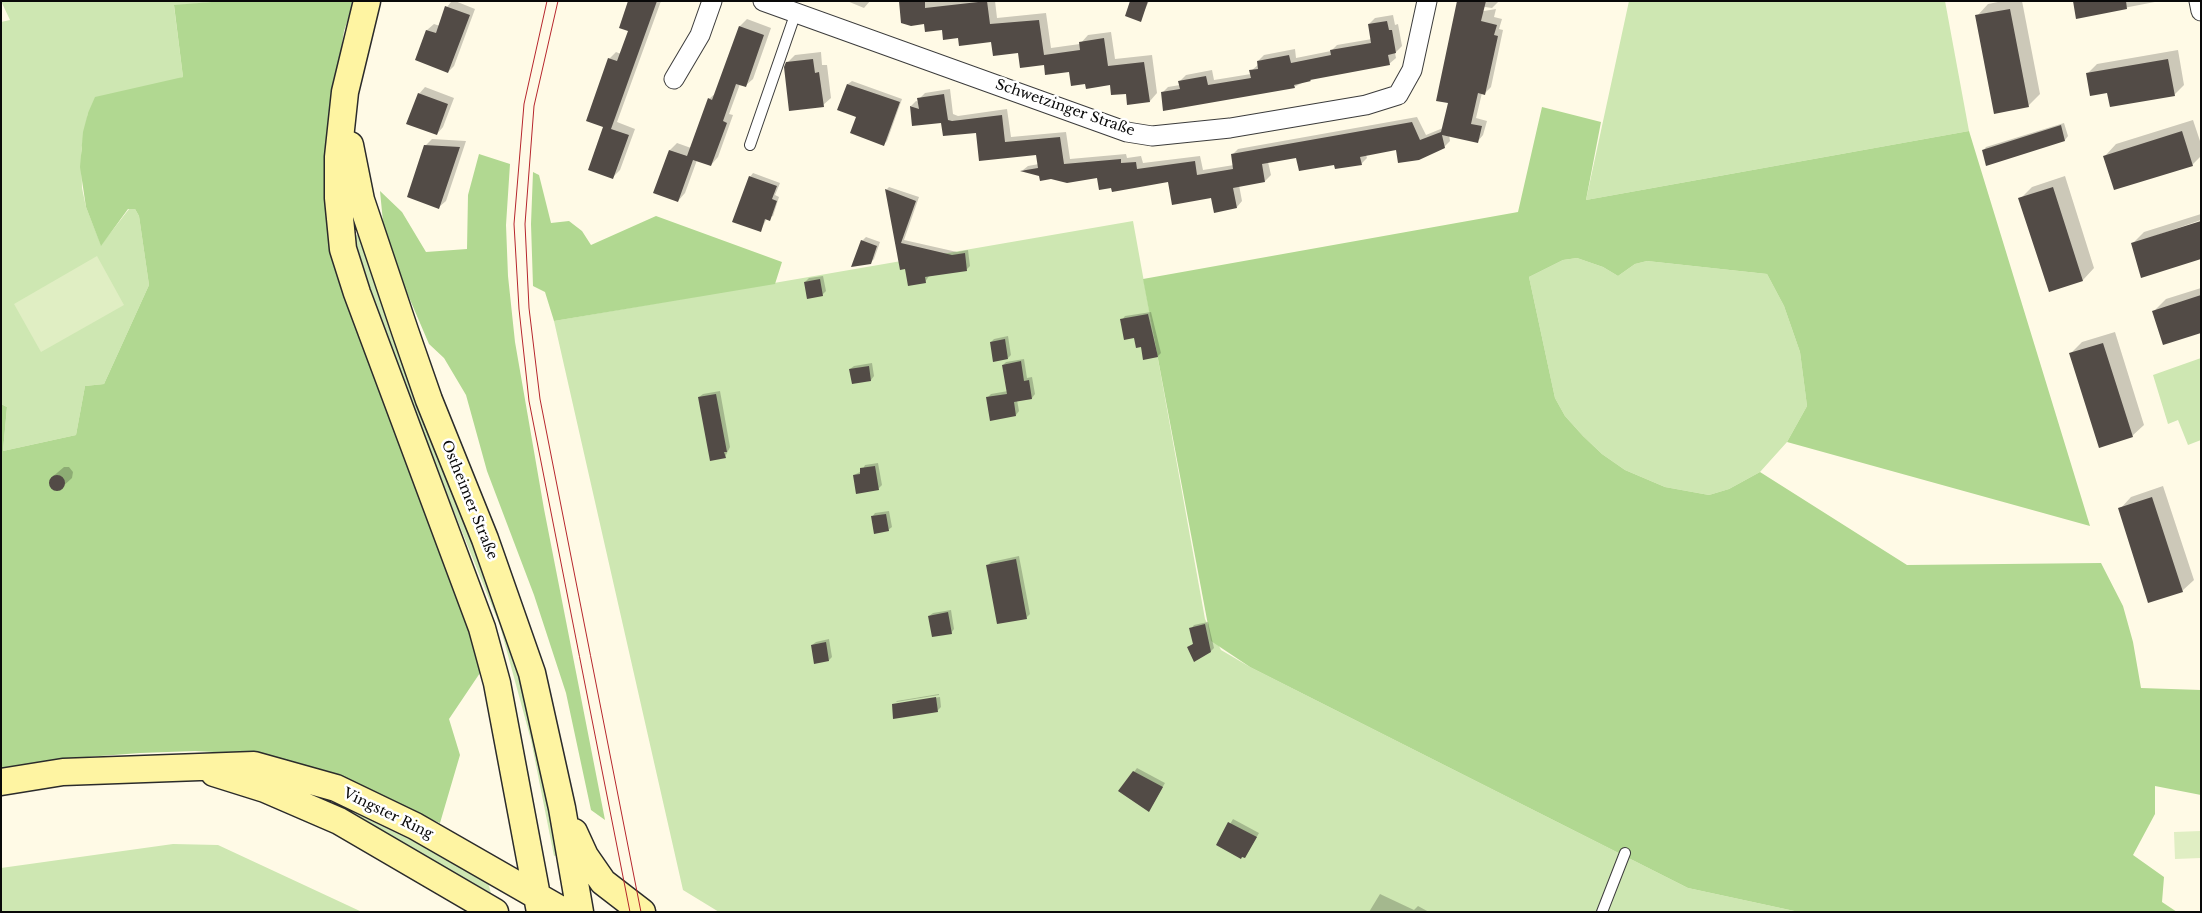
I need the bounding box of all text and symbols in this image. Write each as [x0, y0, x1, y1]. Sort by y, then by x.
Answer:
street label: Schwetzinger Straße [993, 76, 1137, 140]
street label: Ostheimer Straße [437, 438, 501, 562]
street label: Vingster Ring [340, 785, 436, 843]

